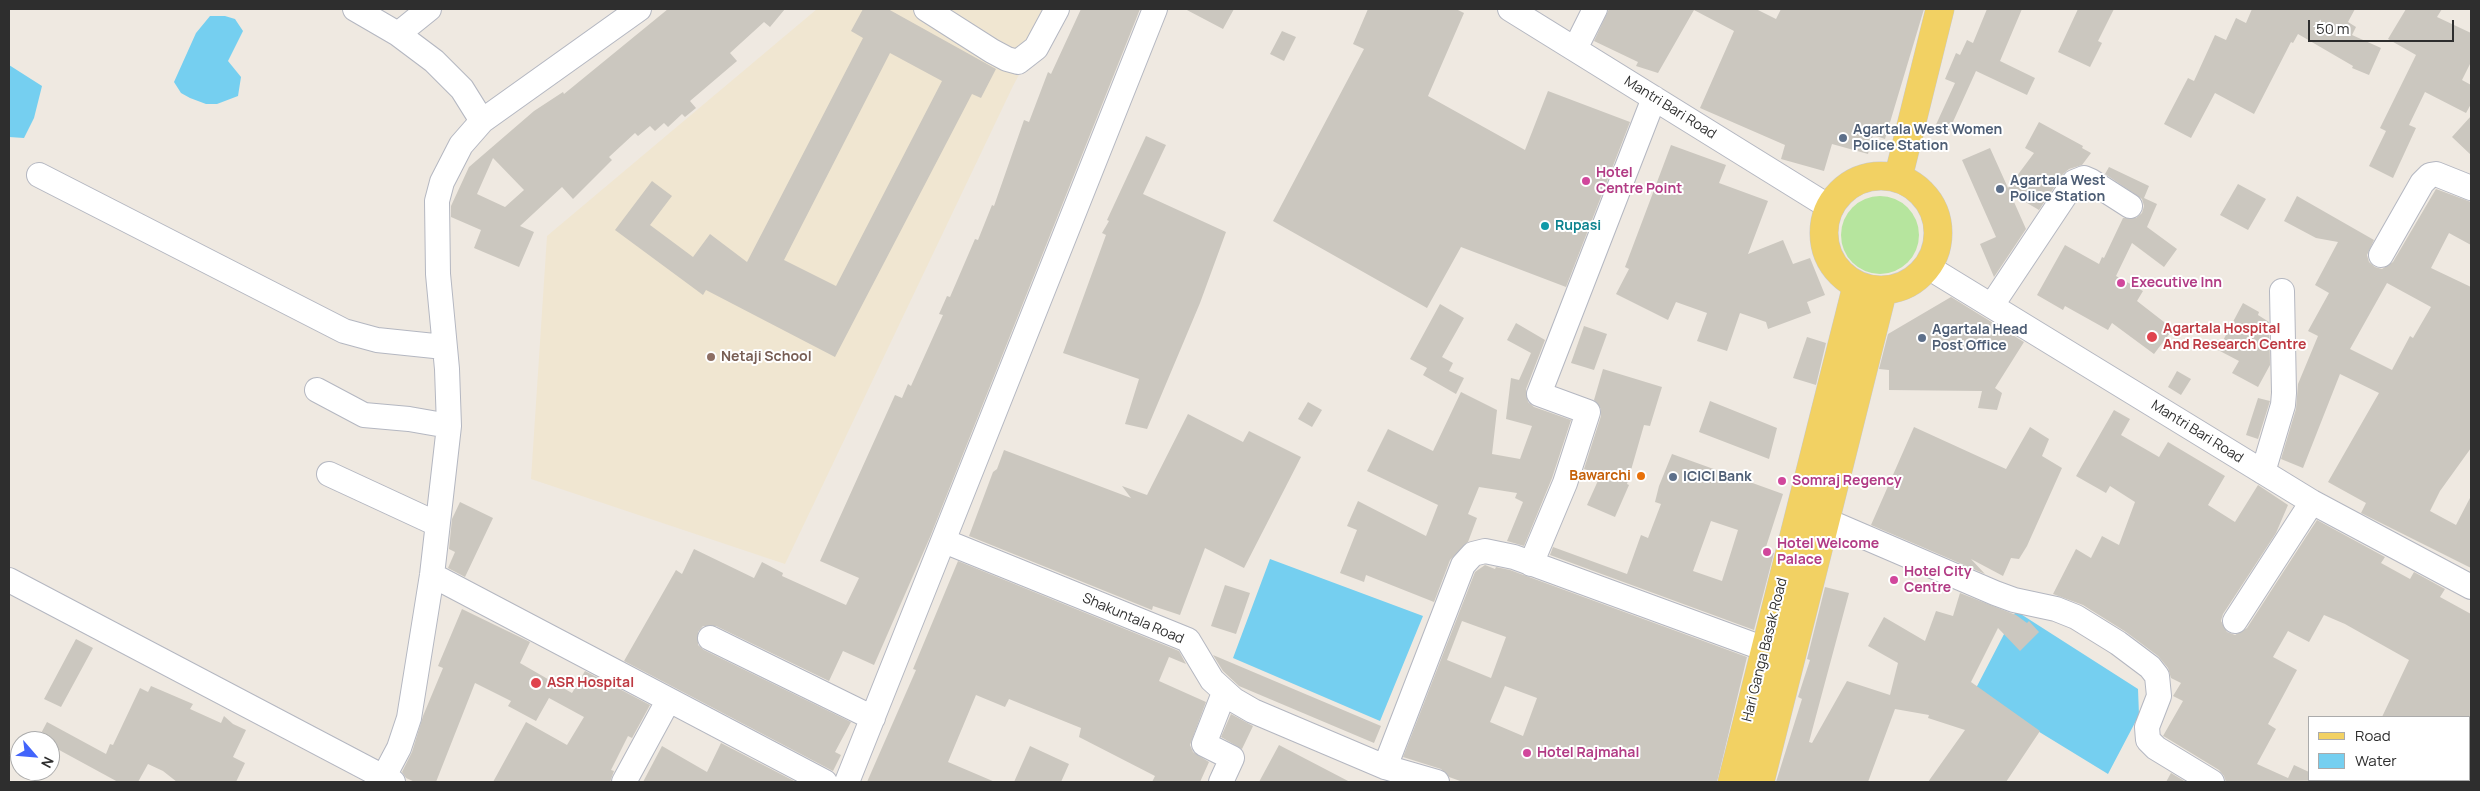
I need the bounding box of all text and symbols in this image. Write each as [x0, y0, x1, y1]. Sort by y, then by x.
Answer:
scale bar [2310, 10, 2456, 42]
text: 50 m [2316, 18, 2350, 39]
street label: Mantri Bari Road [1621, 73, 1719, 143]
place label: Agartala West Women Police Station [1853, 122, 2002, 154]
marker: Agartala West Women Police Station [1837, 132, 1849, 144]
place label: Hotel Centre Point [1596, 165, 1682, 198]
place label: Agartala West Police Station [2010, 173, 2105, 206]
marker: Hotel Centre Point [1580, 175, 1592, 187]
marker: Agartala West Police Station [1994, 183, 2006, 195]
place label: Rupasi [1555, 218, 1601, 234]
marker: Rupasi [1539, 220, 1551, 232]
place label: Executive Inn [2131, 275, 2222, 291]
marker: Executive Inn [2115, 277, 2127, 289]
place label: Agartala Hospital And Research Centre [2163, 321, 2306, 354]
place label: Agartala Head Post Office [1932, 322, 2028, 354]
marker: Agartala Hospital And Research Centre [2145, 330, 2159, 344]
marker: Agartala Head Post Office [1916, 332, 1928, 344]
place label: Netaji School [721, 349, 812, 365]
marker: Netaji School [705, 351, 717, 363]
street label: Mantri Bari Road [2148, 397, 2246, 467]
place label: Bawarchi [1569, 468, 1631, 484]
place label: ICICI Bank [1683, 469, 1751, 485]
marker: Bawarchi [1635, 470, 1647, 482]
marker: ICICI Bank [1667, 471, 1679, 483]
place label: Somraj Regency [1792, 473, 1902, 489]
marker: Somraj Regency [1776, 475, 1788, 487]
place label: Hotel Welcome Palace [1777, 536, 1879, 568]
marker: Hotel Welcome Palace [1761, 546, 1773, 558]
place label: Hotel City Centre [1904, 564, 1972, 596]
marker: Hotel City Centre [1888, 574, 1900, 586]
street label: Hari Ganga Basak Road [1739, 576, 1791, 724]
street label: Shakuntala Road [1080, 590, 1186, 648]
place label: ASR Hospital [547, 675, 634, 691]
marker: ASR Hospital [529, 676, 543, 690]
legend [2308, 716, 2470, 781]
text: Road [2355, 725, 2391, 746]
north arrow [10, 731, 60, 781]
place label: Hotel Rajmahal [1537, 745, 1639, 761]
marker: Hotel Rajmahal [1521, 747, 1533, 759]
text: Water [2355, 750, 2397, 771]
text: N [37, 754, 59, 771]

